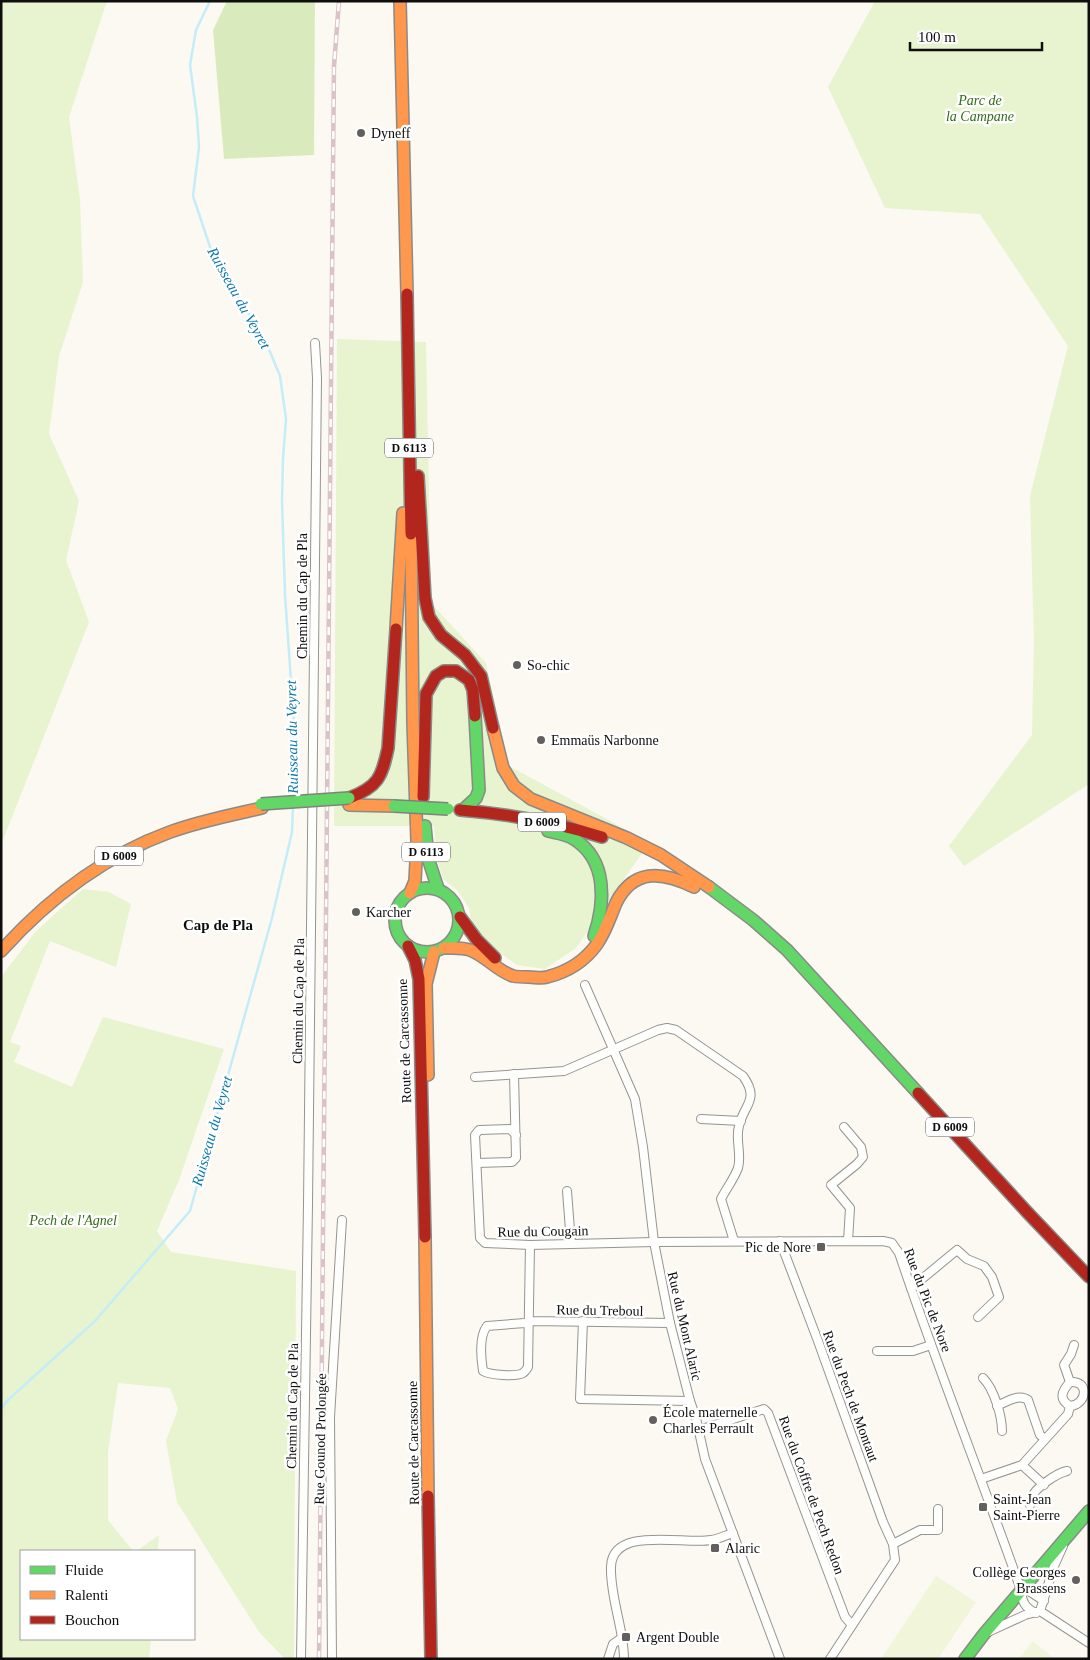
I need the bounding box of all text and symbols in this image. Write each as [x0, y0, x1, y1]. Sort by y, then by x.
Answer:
scale bar [910, 20, 1042, 52]
text: 100 m [918, 29, 956, 45]
park label: Parc de la Campane [946, 93, 1014, 124]
place label: Dyneff [371, 126, 411, 141]
marker: Dyneff [355, 127, 367, 139]
water label: Ruisseau du Veyret [204, 244, 274, 352]
road number: D 6113 [385, 438, 433, 458]
street label: Chemin du Cap de Pla [295, 532, 310, 659]
place label: So-chic [527, 658, 570, 673]
marker: So-chic [511, 659, 523, 671]
water label: Ruisseau du Veyret [283, 679, 301, 795]
place label: Emmaüs Narbonne [551, 733, 659, 748]
marker: Emmaüs Narbonne [535, 734, 547, 746]
road number: D 6009 [518, 812, 566, 832]
road number: D 6113 [402, 842, 450, 862]
road number: D 6009 [95, 846, 143, 866]
place label: Karcher [366, 905, 411, 920]
marker: Karcher [350, 906, 362, 918]
district label: Cap de Pla [183, 917, 253, 933]
street label: Chemin du Cap de Pla [290, 937, 307, 1064]
street label: Route de Carcassonne [395, 979, 414, 1103]
water label: Ruisseau du Veyret [188, 1073, 236, 1189]
road number: D 6009 [926, 1118, 974, 1136]
park label: Pech de l'Agnel [28, 1213, 117, 1228]
street label: Rue du Cougain [497, 1223, 589, 1240]
place label: Pic de Nore [745, 1240, 811, 1255]
marker: Pic de Nore [815, 1241, 827, 1253]
street label: Rue du Pic de Nore [901, 1246, 954, 1354]
street label: Rue du Mont Alaric [665, 1270, 704, 1382]
street label: Rue du Treboul [556, 1302, 644, 1319]
street label: Rue du Pech de Montaut [820, 1329, 881, 1464]
street label: Chemin du Cap de Pla [284, 1342, 301, 1469]
street label: Rue Gounod Prolongée [312, 1373, 329, 1505]
street label: Route de Carcassonne [405, 1381, 422, 1505]
place label: École maternelle Charles Perrault [663, 1404, 757, 1436]
marker: École maternelle Charles Perrault [647, 1414, 659, 1426]
street label: Rue du Coffre de Pech Redon [776, 1414, 847, 1576]
place label: Saint-Jean Saint-Pierre [993, 1492, 1060, 1523]
marker: Saint-Jean Saint-Pierre [977, 1501, 989, 1513]
place label: Alaric [725, 1541, 760, 1556]
marker: Alaric [709, 1542, 721, 1554]
legend [20, 1550, 195, 1640]
text: Fluide [65, 1562, 104, 1578]
place label: Collège Georges Brassens [973, 1565, 1066, 1596]
marker: Collège Georges Brassens [1070, 1574, 1082, 1586]
text: Ralenti [65, 1587, 108, 1603]
text: Bouchon [65, 1612, 120, 1628]
place label: Argent Double [636, 1630, 719, 1645]
marker: Argent Double [620, 1631, 632, 1643]

